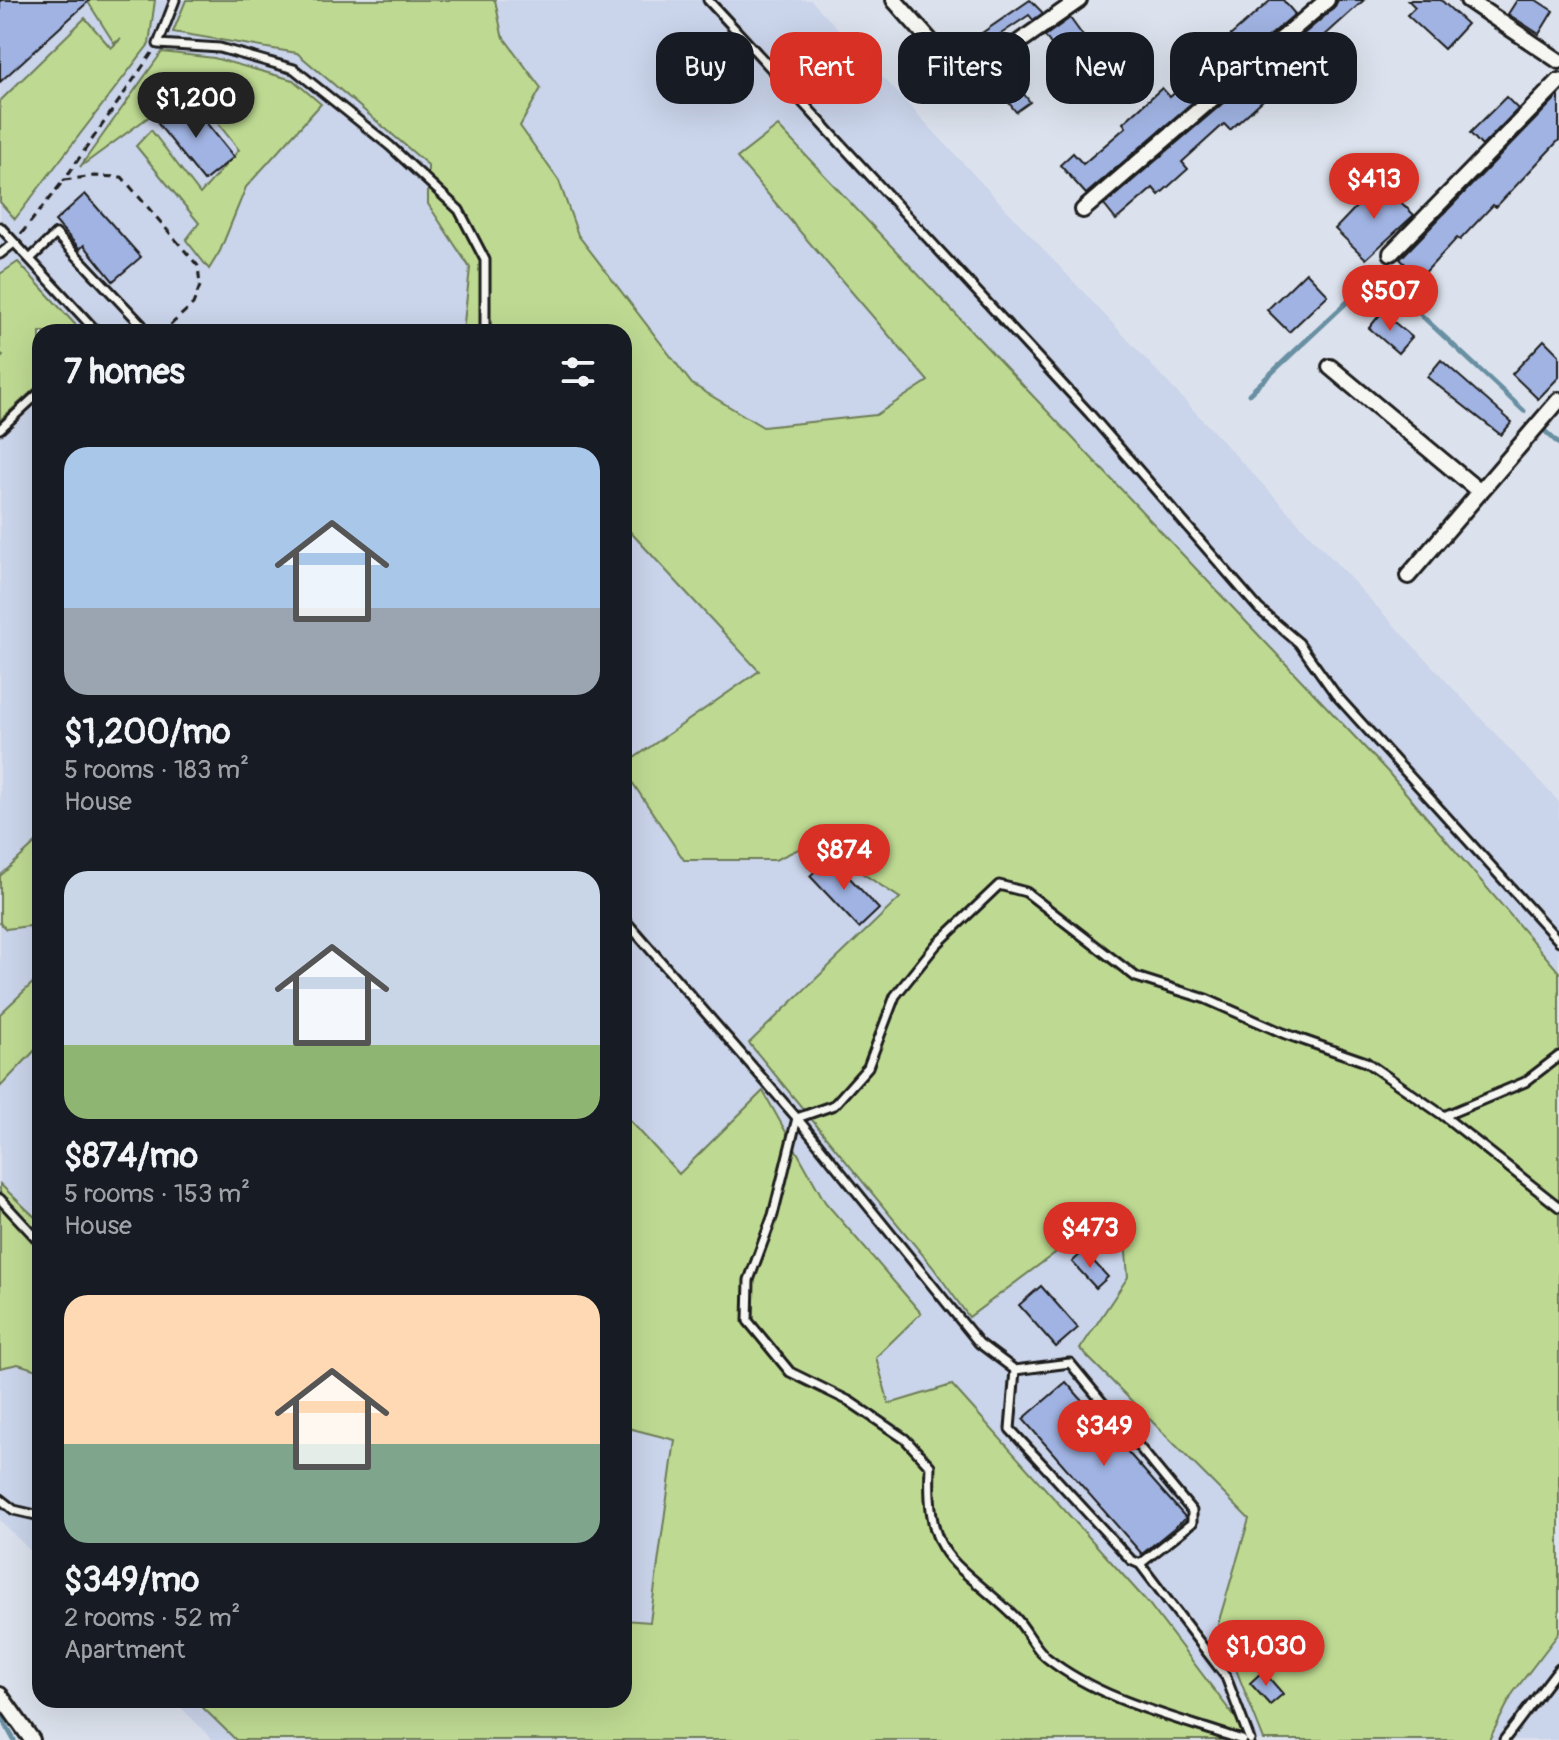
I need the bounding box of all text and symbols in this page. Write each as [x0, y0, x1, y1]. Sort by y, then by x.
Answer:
chip: Buy [656, 32, 754, 104]
chip: Rent [770, 32, 882, 104]
chip: Filters [898, 32, 1030, 104]
chip: New [1046, 32, 1154, 104]
chip: Apartment [1170, 32, 1357, 104]
pin: $1,200 [131, 72, 261, 140]
text: $1,200 [156, 82, 236, 114]
pin: $413 [1327, 153, 1421, 221]
text: $413 [1347, 163, 1401, 195]
pin: $507 [1343, 265, 1437, 333]
text: $507 [1360, 275, 1420, 307]
icon: filters [556, 350, 600, 394]
text: 7 homes [64, 351, 185, 394]
icon: home [260, 499, 404, 643]
text: $1,200/mo [64, 711, 230, 754]
text: 5 rooms · 183 m² [64, 754, 249, 786]
text: House [64, 786, 132, 818]
pin: $874 [797, 824, 891, 892]
text: $874 [816, 834, 872, 866]
icon: home [260, 923, 404, 1067]
text: $874/mo [64, 1135, 198, 1178]
text: 5 rooms · 153 m² [64, 1178, 250, 1210]
pin: $473 [1043, 1202, 1137, 1270]
text: House [64, 1210, 132, 1242]
text: $473 [1061, 1212, 1119, 1244]
icon: home [260, 1347, 404, 1491]
pin: $349 [1057, 1400, 1151, 1468]
text: $349 [1075, 1410, 1133, 1442]
text: $349/mo [64, 1559, 199, 1602]
text: 2 rooms · 52 m² [64, 1602, 240, 1634]
pin: $1,030 [1201, 1620, 1331, 1688]
text: $1,030 [1226, 1630, 1306, 1662]
text: Apartment [64, 1634, 185, 1666]

